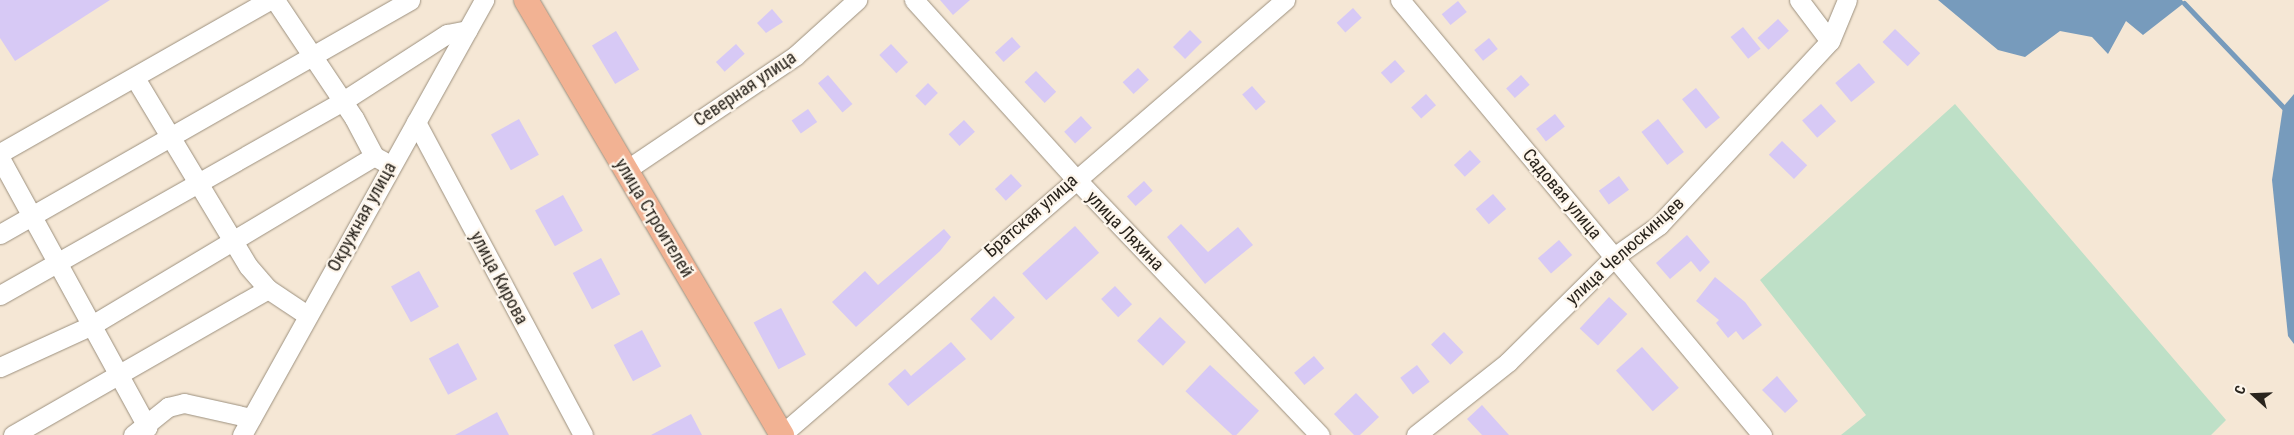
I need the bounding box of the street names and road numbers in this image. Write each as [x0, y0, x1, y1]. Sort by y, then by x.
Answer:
street label: Северная улица [690, 47, 800, 131]
street label: Садовая улица [1518, 144, 1606, 244]
street label: улица Строителей [610, 155, 698, 281]
street label: Окружная улица [323, 158, 401, 276]
street label: Братская улица [980, 170, 1082, 262]
street label: улица Ляхина [1082, 187, 1168, 275]
street label: улица Челюскинцев [1562, 192, 1688, 310]
street label: улица Кирова [465, 228, 533, 328]

